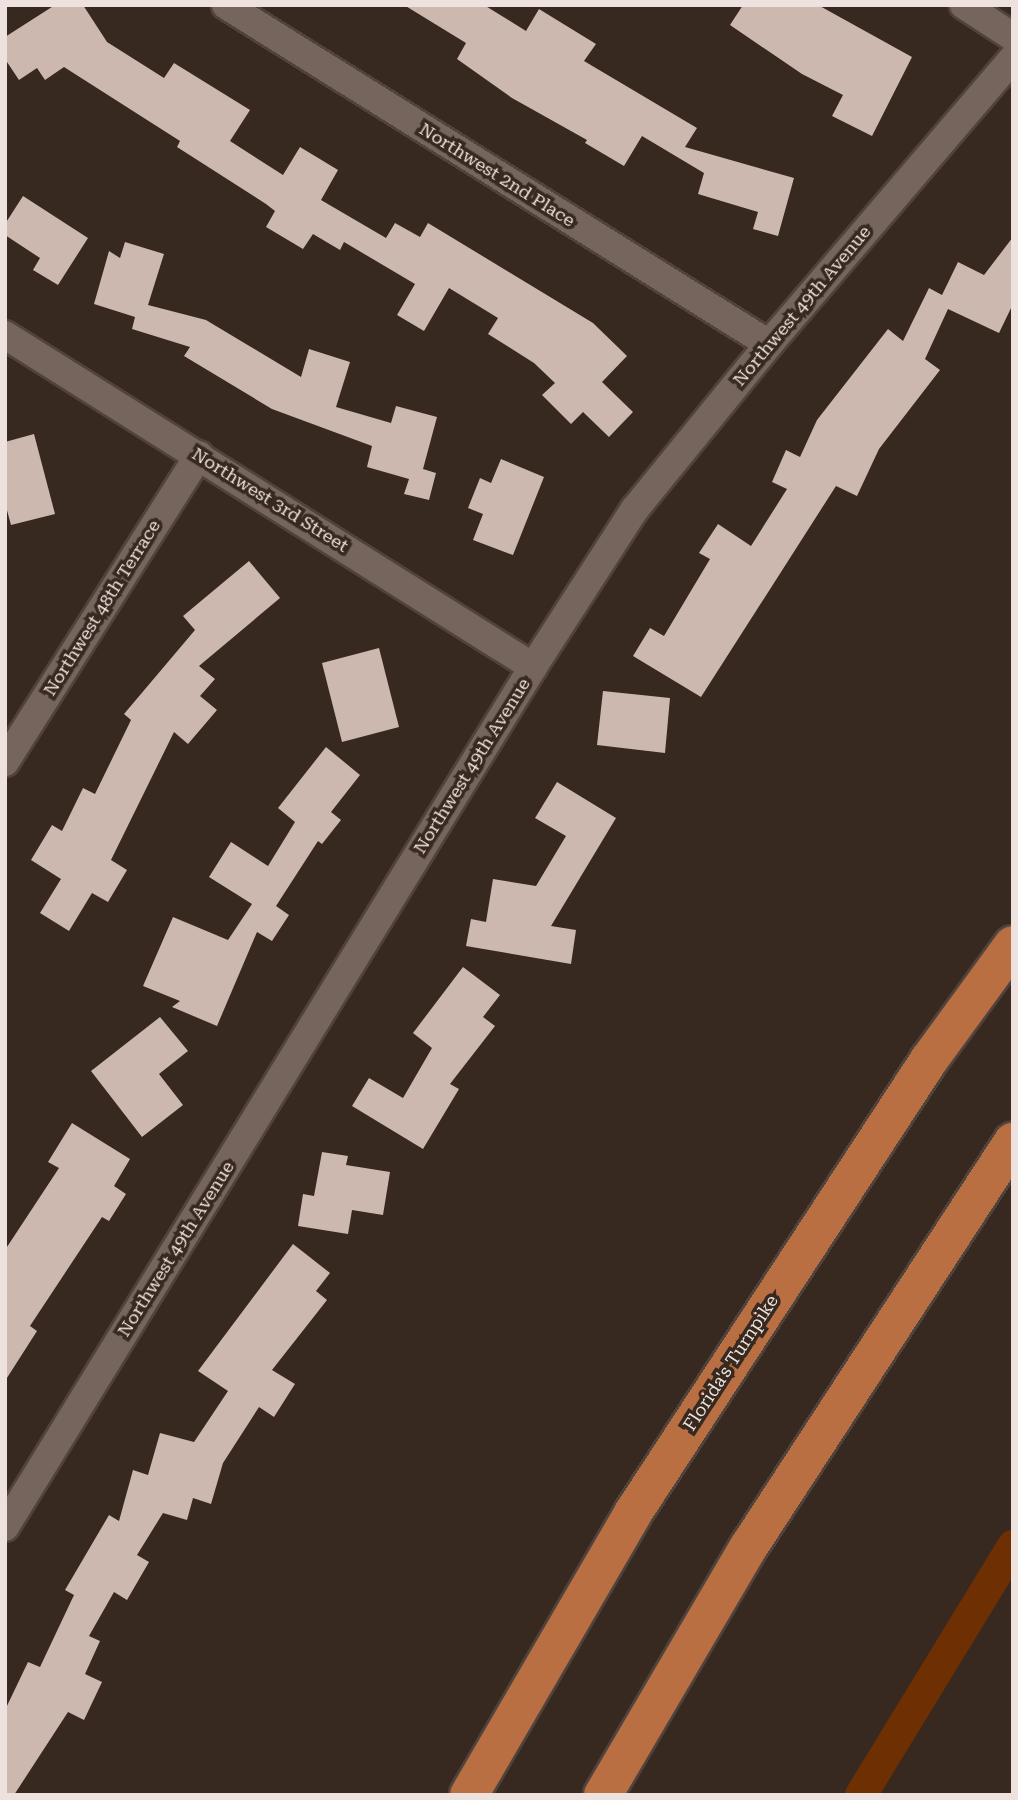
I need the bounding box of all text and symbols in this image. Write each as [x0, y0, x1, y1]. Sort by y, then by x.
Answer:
street label: Northwest 2nd Place [415, 118, 579, 232]
street label: Northwest 49th Avenue [729, 221, 875, 391]
street label: Northwest 3rd Street [188, 443, 352, 557]
street label: Northwest 48th Terrace [39, 516, 165, 700]
street label: Northwest 49th Avenue [409, 674, 535, 858]
street label: Northwest 49th Avenue [113, 1157, 239, 1341]
street label: Florida's Turnpike [679, 1291, 783, 1435]

